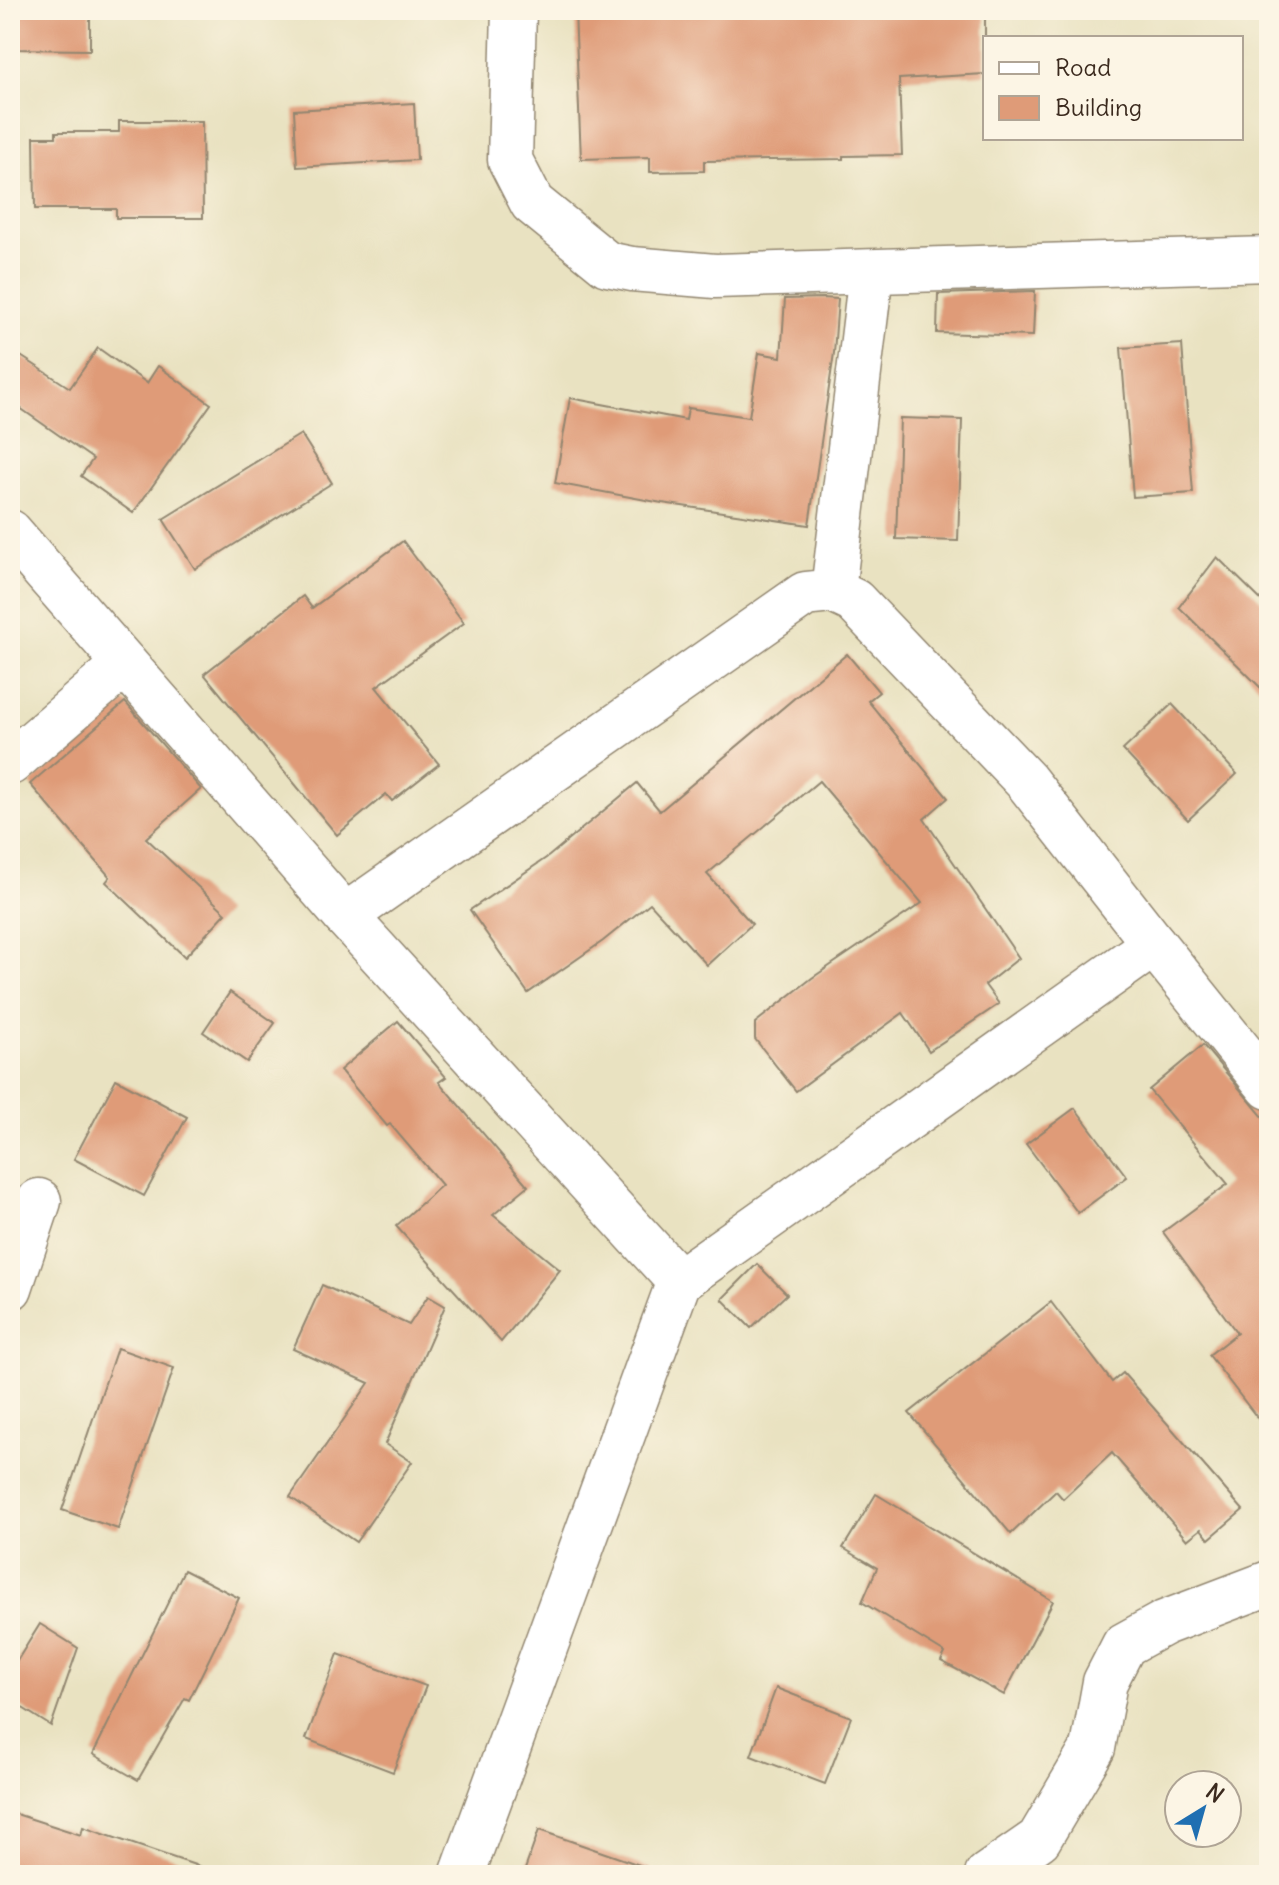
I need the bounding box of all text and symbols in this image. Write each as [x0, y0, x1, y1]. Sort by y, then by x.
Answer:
legend [983, 36, 1243, 140]
text: Road [1055, 52, 1111, 82]
text: Building [1055, 92, 1142, 122]
north arrow [1163, 1769, 1243, 1849]
text: N [1201, 1777, 1230, 1809]

